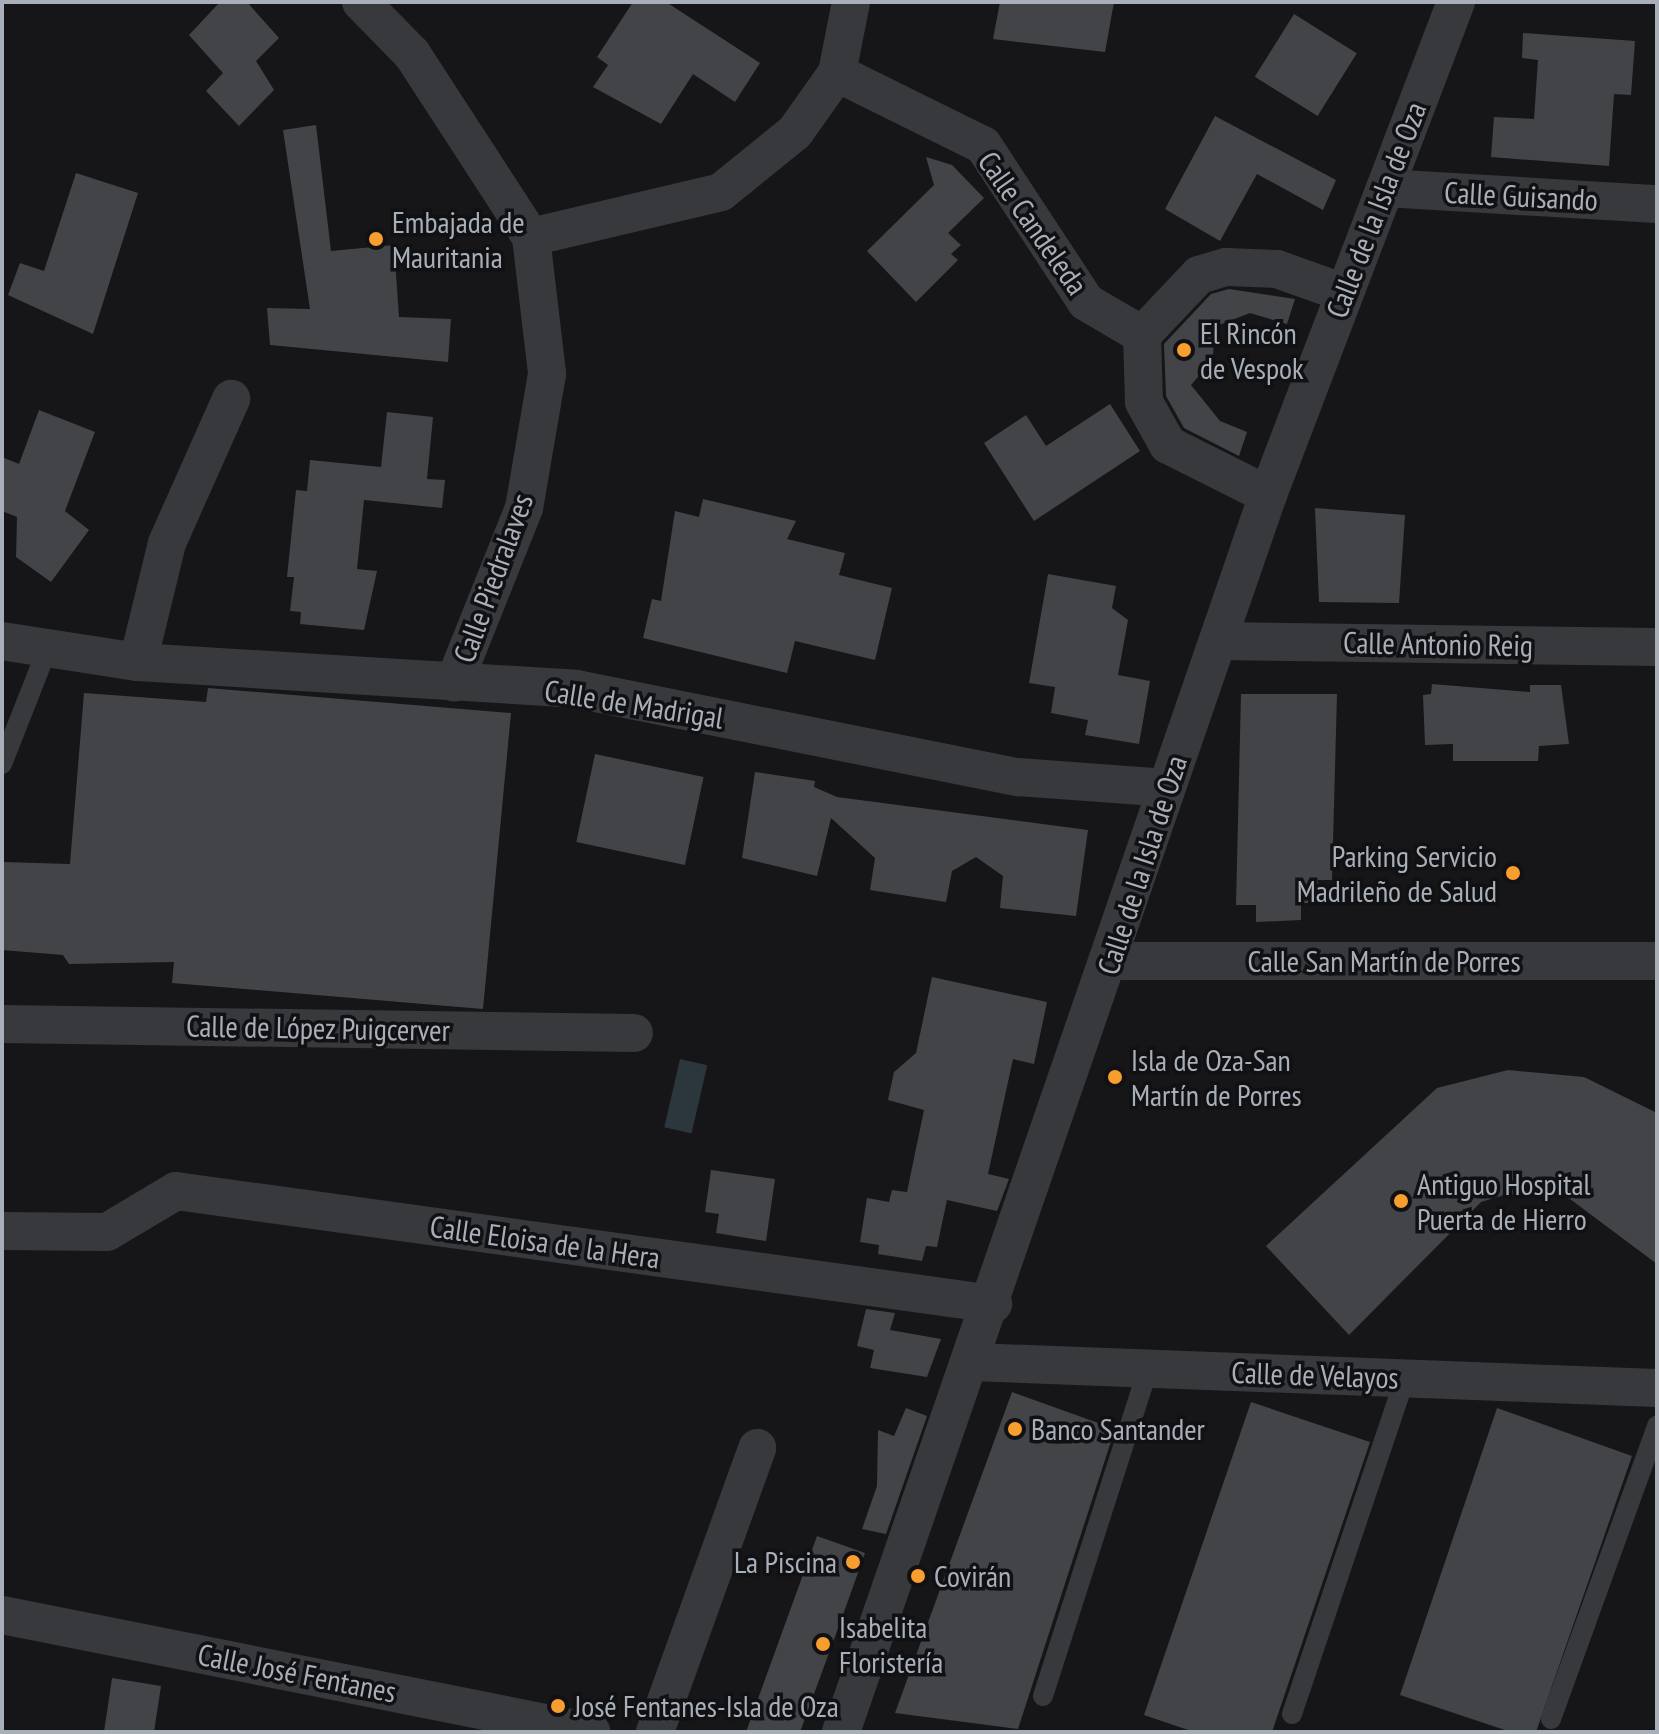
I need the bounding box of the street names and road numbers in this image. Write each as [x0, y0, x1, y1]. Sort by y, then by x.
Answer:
street label: Calle de la Isla de Oza [1318, 97, 1434, 323]
street label: Calle Candeleda [971, 145, 1095, 301]
street label: Calle Guisando [1443, 174, 1599, 218]
street label: Calle Piedralaves [446, 489, 540, 667]
street label: Calle Antonio Reig [1342, 624, 1534, 664]
street label: Calle de Madrigal [542, 672, 726, 736]
street label: Calle de la Isla de Oza [1090, 751, 1194, 979]
street label: Calle San Martín de Porres [1247, 943, 1521, 979]
street label: Calle de López Puigcerver [185, 1008, 451, 1048]
street label: Calle Eloisa de la Hera [428, 1208, 662, 1276]
street label: Calle de Velayos [1230, 1354, 1400, 1396]
street label: Calle José Fentanes [195, 1636, 399, 1710]

